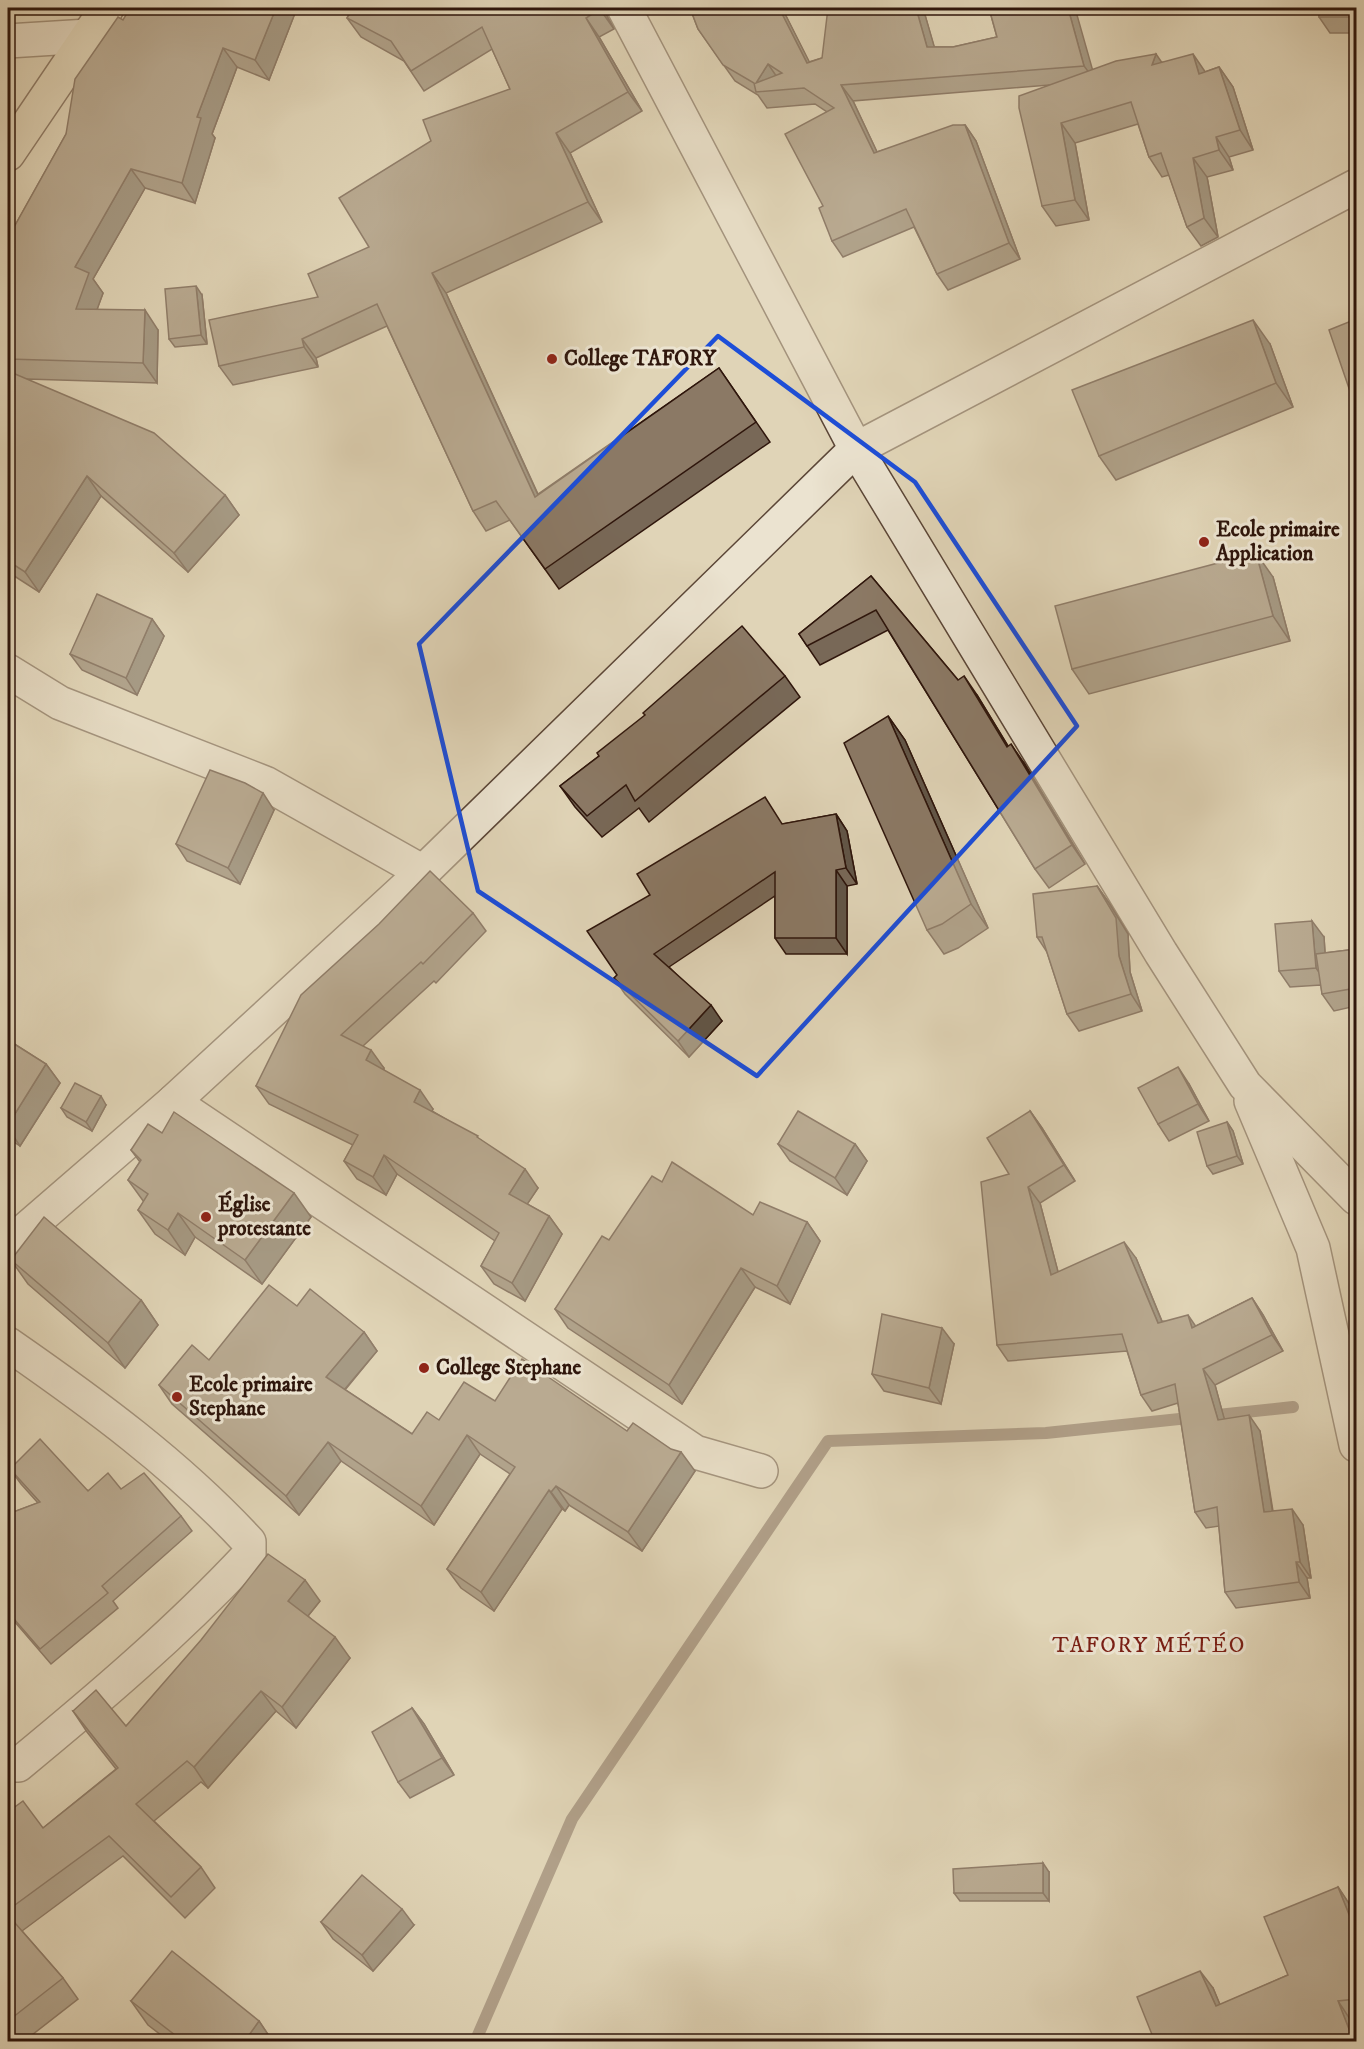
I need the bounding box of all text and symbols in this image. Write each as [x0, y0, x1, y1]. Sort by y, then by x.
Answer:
place label: College TAFORY [564, 346, 717, 372]
marker: College TAFORY [545, 352, 559, 366]
place label: Ecole primaire Application [1215, 517, 1340, 567]
marker: Ecole primaire Application [1197, 535, 1211, 549]
place label: Église protestante [217, 1190, 311, 1242]
marker: Église protestante [199, 1210, 213, 1224]
place label: College Stephane [436, 1355, 581, 1381]
marker: College Stephane [417, 1361, 431, 1375]
place label: Ecole primaire Stephane [189, 1372, 313, 1422]
marker: Ecole primaire Stephane [170, 1390, 184, 1404]
district label: TAFORY MÉTÉO [1052, 1632, 1246, 1659]

